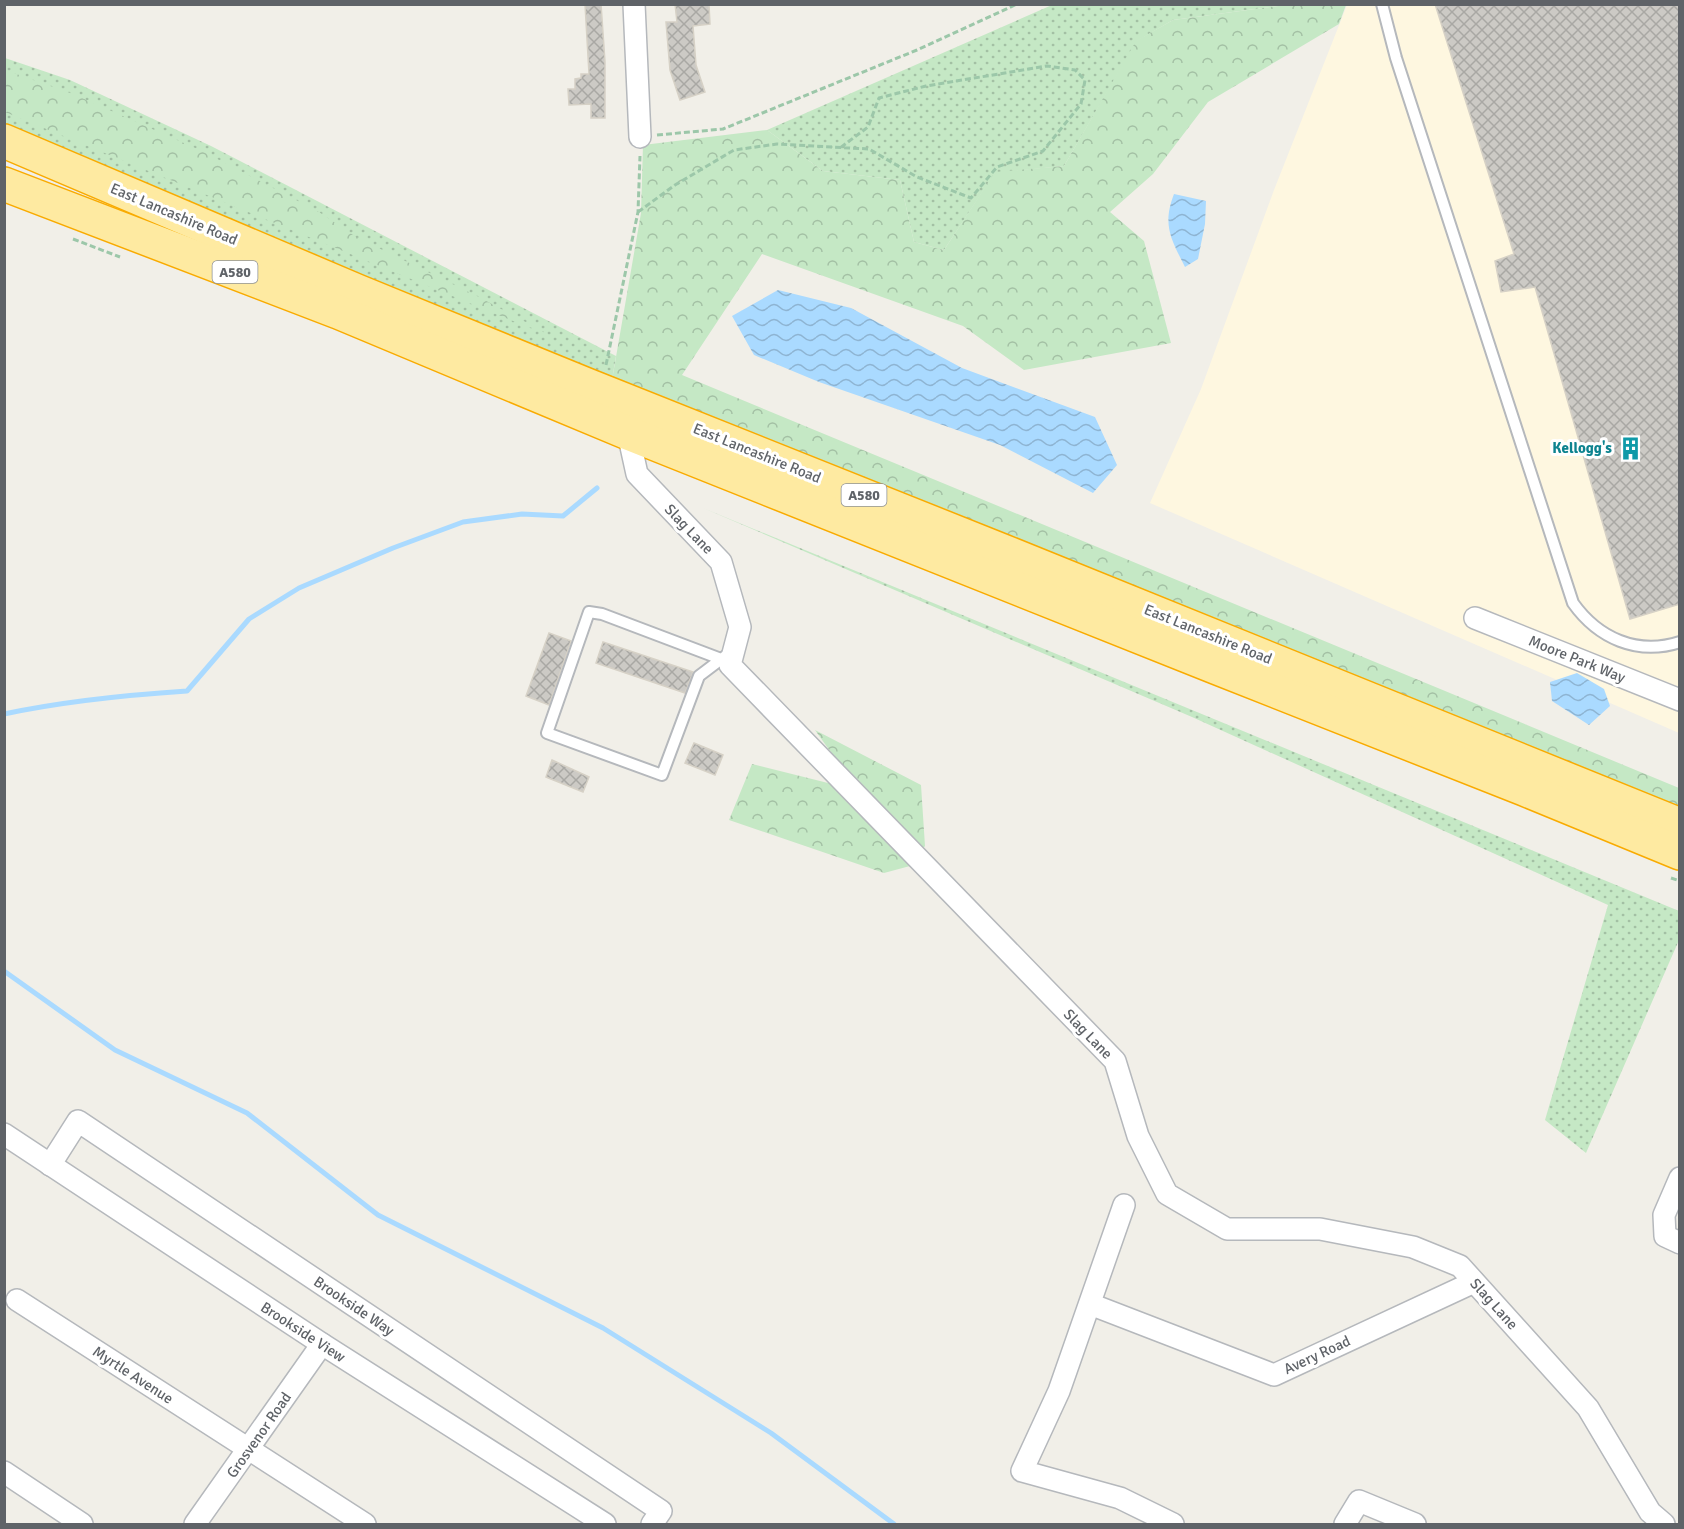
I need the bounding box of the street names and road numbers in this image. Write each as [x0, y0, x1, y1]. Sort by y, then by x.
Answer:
street label: East Lancashire Road [108, 179, 240, 249]
road number: A580 [212, 261, 258, 283]
street label: East Lancashire Road [690, 419, 824, 487]
road number: A580 [842, 484, 886, 506]
street label: Slag Lane [661, 500, 717, 558]
street label: East Lancashire Road [1141, 600, 1275, 668]
street label: Moore Park Way [1526, 631, 1628, 687]
street label: Slag Lane [1060, 1005, 1116, 1063]
street label: Brookside Way [310, 1272, 398, 1340]
street label: Slag Lane [1466, 1275, 1522, 1333]
street label: Brookside View [257, 1298, 349, 1366]
street label: Avery Road [1281, 1332, 1353, 1378]
street label: Myrtle Avenue [89, 1342, 177, 1408]
street label: Grosvenor Road [223, 1389, 295, 1481]

